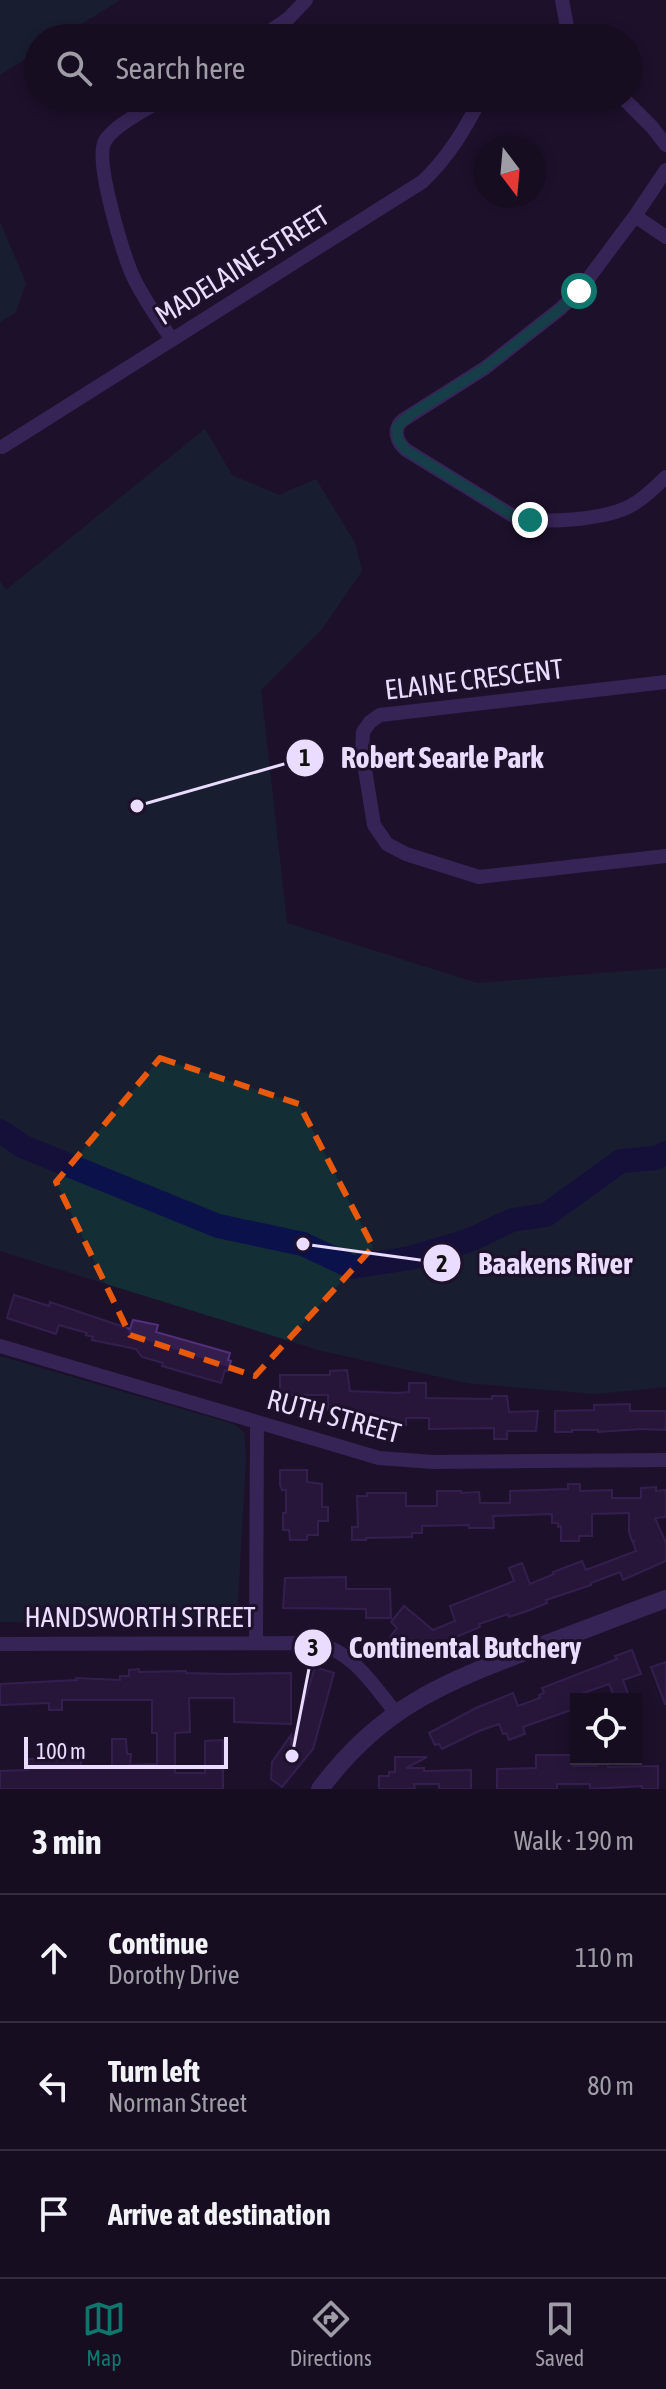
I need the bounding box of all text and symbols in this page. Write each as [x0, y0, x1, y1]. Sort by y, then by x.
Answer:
search box [24, 24, 642, 112]
icon: search [52, 46, 96, 90]
text: Search here [116, 51, 245, 85]
north arrow [474, 136, 546, 208]
street label: MADELAINE STREET [149, 199, 335, 331]
route start [561, 273, 597, 309]
route end [512, 502, 548, 538]
street label: ELAINE CRESCENT [383, 652, 565, 706]
callout: Robert Searle Park [285, 731, 559, 785]
text: Robert Searle Park [341, 740, 544, 774]
text: 1 [299, 744, 311, 771]
callout: Baakens River [422, 1236, 648, 1290]
text: Baakens River [478, 1246, 633, 1280]
text: 2 [436, 1250, 448, 1277]
street label: RUTH STREET [264, 1383, 404, 1449]
street label: HANDSWORTH STREET [25, 1601, 255, 1633]
callout: Continental Butchery [293, 1621, 597, 1675]
text: Continental Butchery [349, 1630, 582, 1664]
text: 3 [307, 1634, 319, 1661]
map controls [570, 1693, 642, 1765]
button: locate [570, 1693, 642, 1765]
scale bar [24, 1733, 228, 1769]
text: 100 m [36, 1738, 86, 1764]
text: 3 min [32, 1822, 101, 1861]
text: Walk · 190 m [514, 1826, 634, 1856]
text: Continue [108, 1926, 208, 1960]
icon: ahead [32, 1936, 76, 1980]
text: 110 m [575, 1943, 634, 1973]
text: Dorothy Drive [108, 1960, 240, 1990]
text: Turn left [108, 2054, 200, 2088]
icon: left [32, 2064, 76, 2108]
text: 80 m [587, 2071, 634, 2101]
text: Norman Street [108, 2088, 247, 2118]
icon: arrive [32, 2192, 76, 2236]
text: Arrive at destination [108, 2197, 330, 2231]
tab: Map [82, 2297, 126, 2371]
tab: Directions [290, 2297, 372, 2371]
tab: Saved [535, 2297, 584, 2371]

